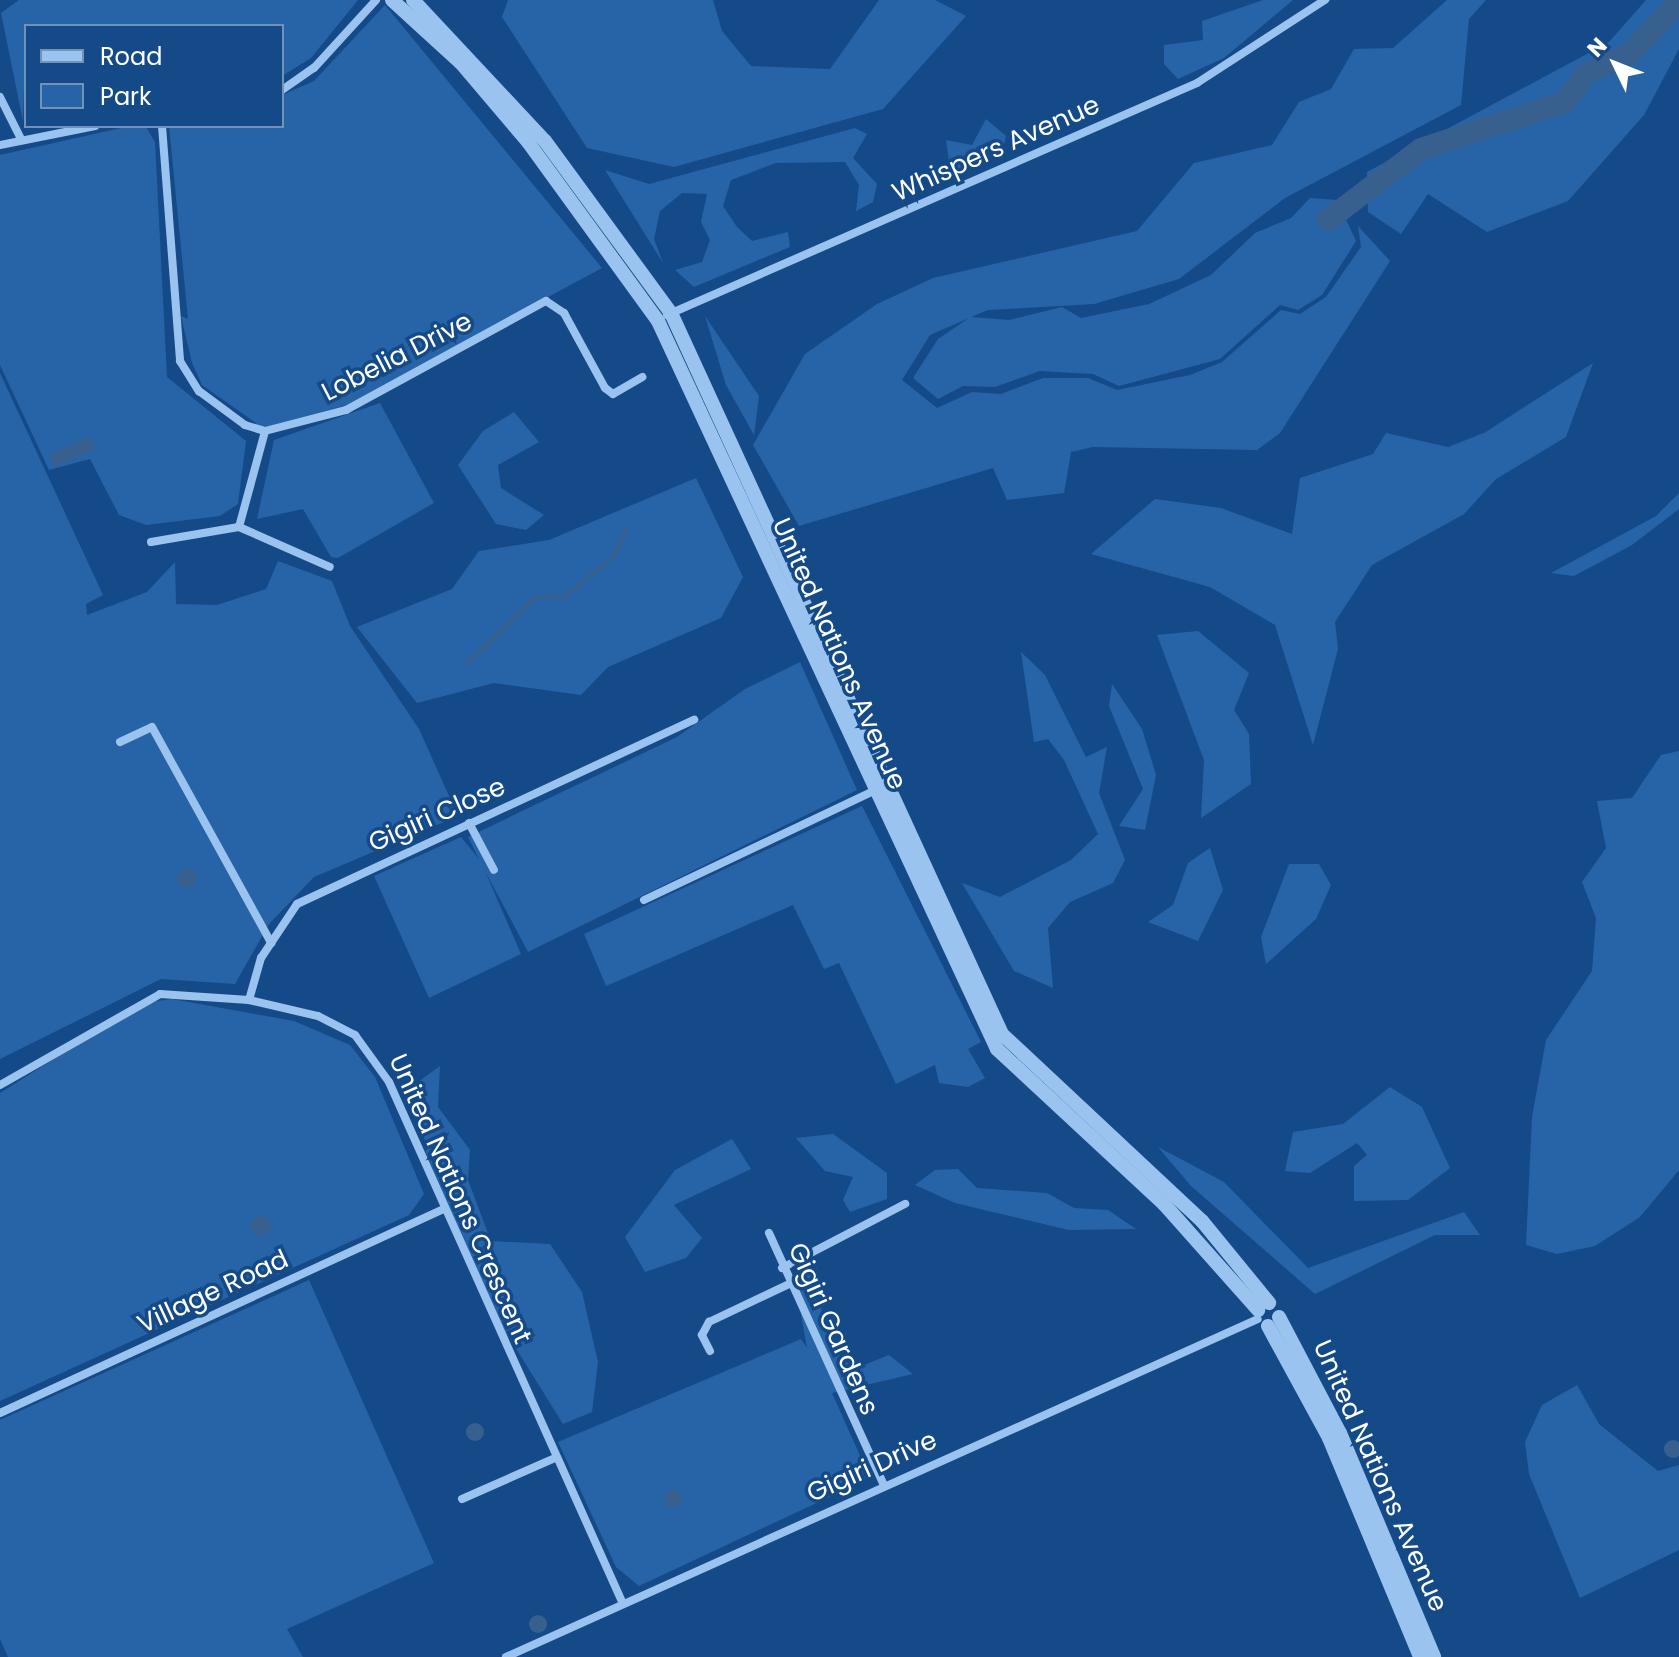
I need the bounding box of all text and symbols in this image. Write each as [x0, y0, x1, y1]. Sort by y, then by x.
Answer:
legend [24, 24, 284, 128]
north arrow [1575, 24, 1655, 104]
text: N [1580, 31, 1614, 64]
text: Road [100, 40, 162, 73]
text: Park [100, 80, 151, 113]
street label: Whispers Avenue [888, 89, 1104, 209]
street label: Lobelia Drive [317, 306, 477, 408]
street label: United Nations Avenue [765, 513, 913, 795]
street label: Gigiri Close [364, 771, 510, 859]
street label: United Nations Crescent [382, 1049, 538, 1349]
street label: Gigiri Gardens [781, 1238, 885, 1420]
street label: Village Road [133, 1244, 293, 1340]
street label: United Nations Avenue [1306, 1335, 1454, 1617]
street label: Gigiri Drive [802, 1425, 942, 1509]

